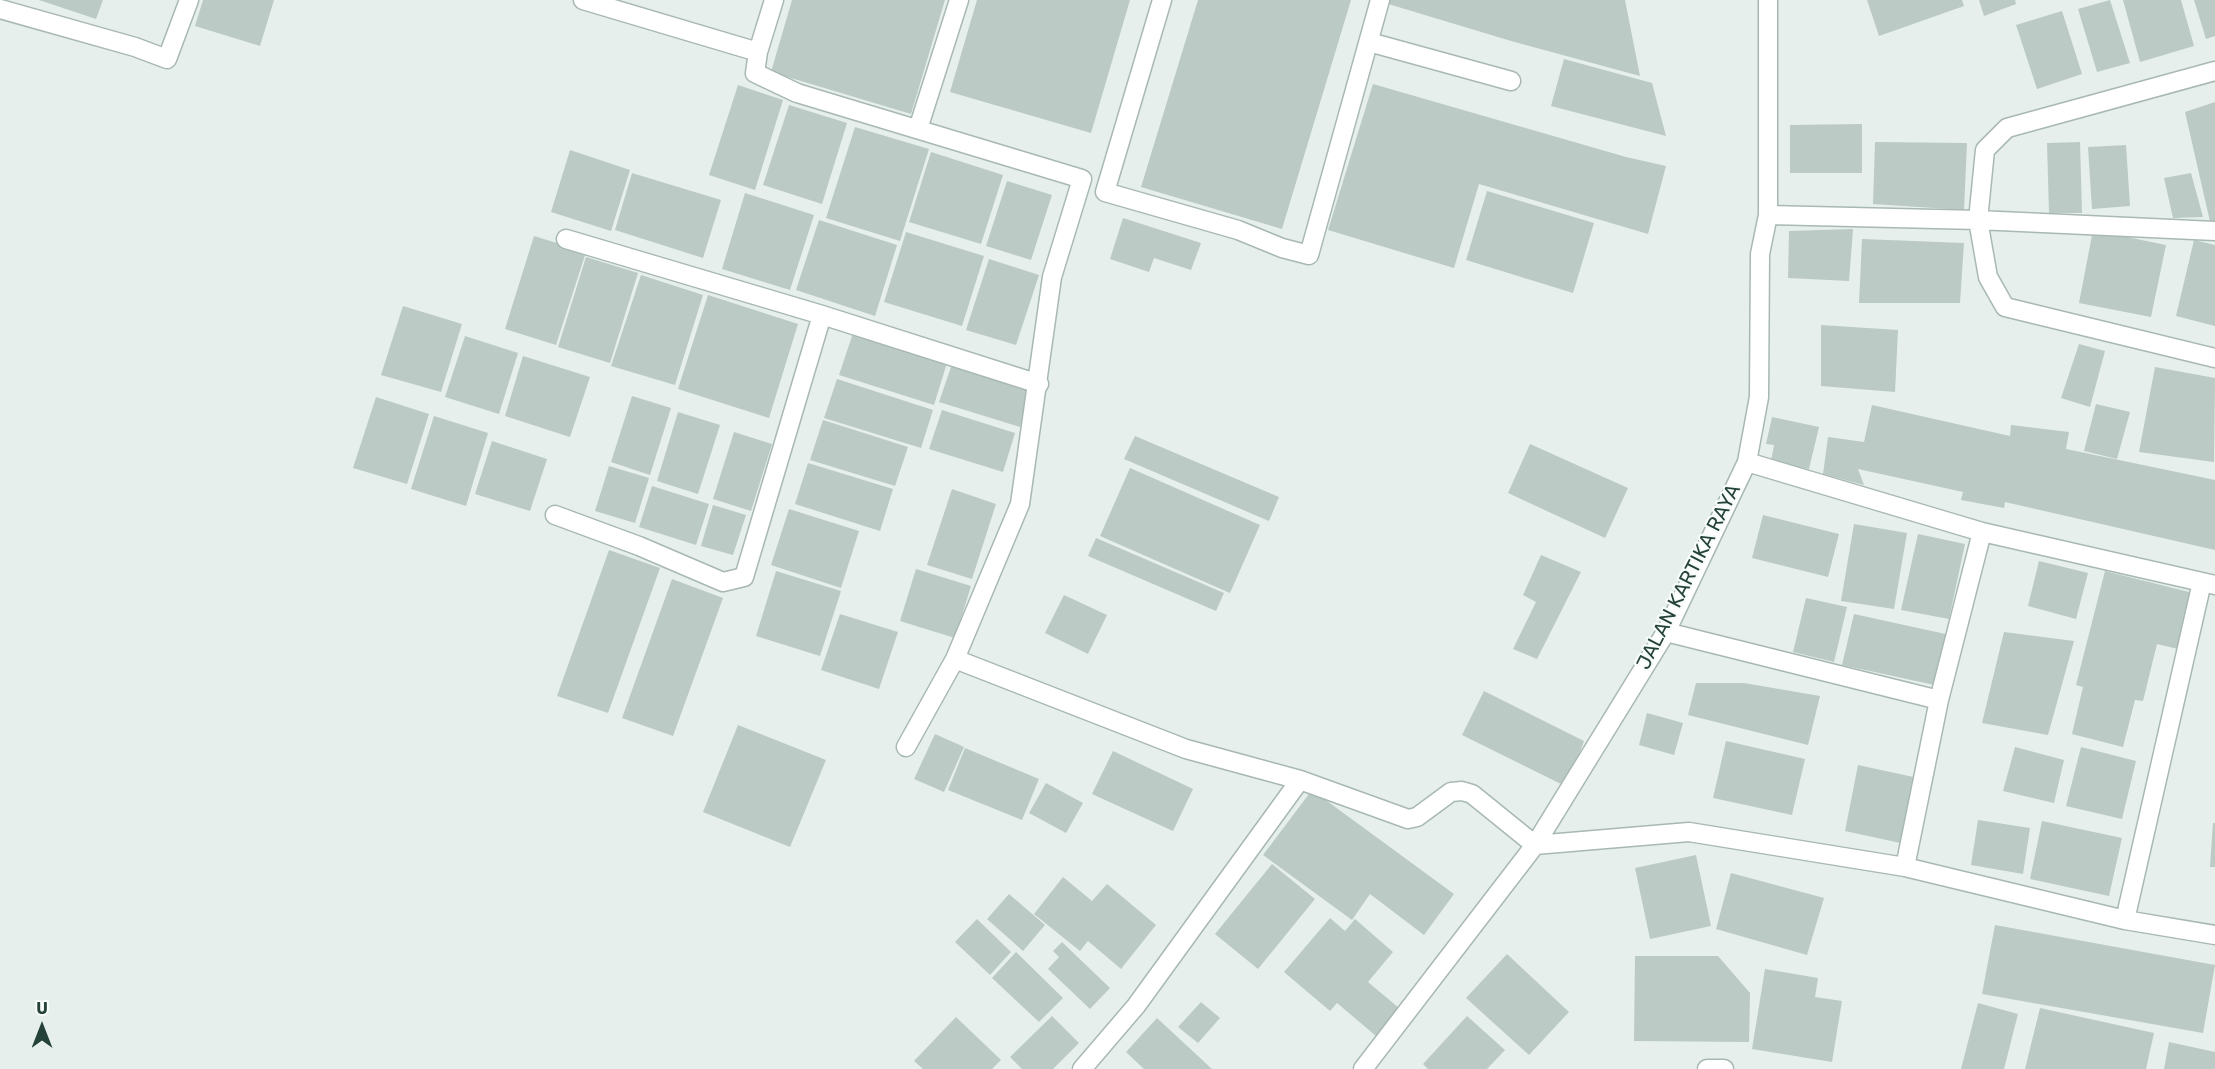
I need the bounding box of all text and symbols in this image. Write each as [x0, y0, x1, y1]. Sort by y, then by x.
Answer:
street label: JALAN KARTIKA RAYA [1632, 480, 1746, 674]
north arrow [12, 997, 72, 1057]
text: U [36, 999, 48, 1018]

